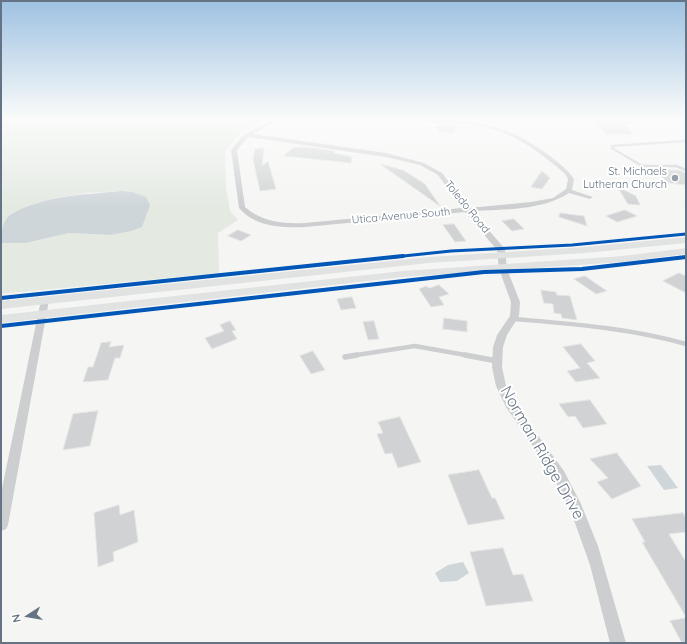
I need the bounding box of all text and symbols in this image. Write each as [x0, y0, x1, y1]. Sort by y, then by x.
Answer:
place label: St. Michaels Lutheran Church [583, 165, 667, 191]
marker: St. Michaels Lutheran Church [670, 173, 680, 183]
street label: Toledo Road [442, 178, 492, 236]
street label: Utica Avenue South [351, 205, 451, 227]
street label: Norman Ridge Drive [496, 383, 588, 523]
north arrow [8, 596, 48, 636]
text: N [9, 613, 24, 624]

